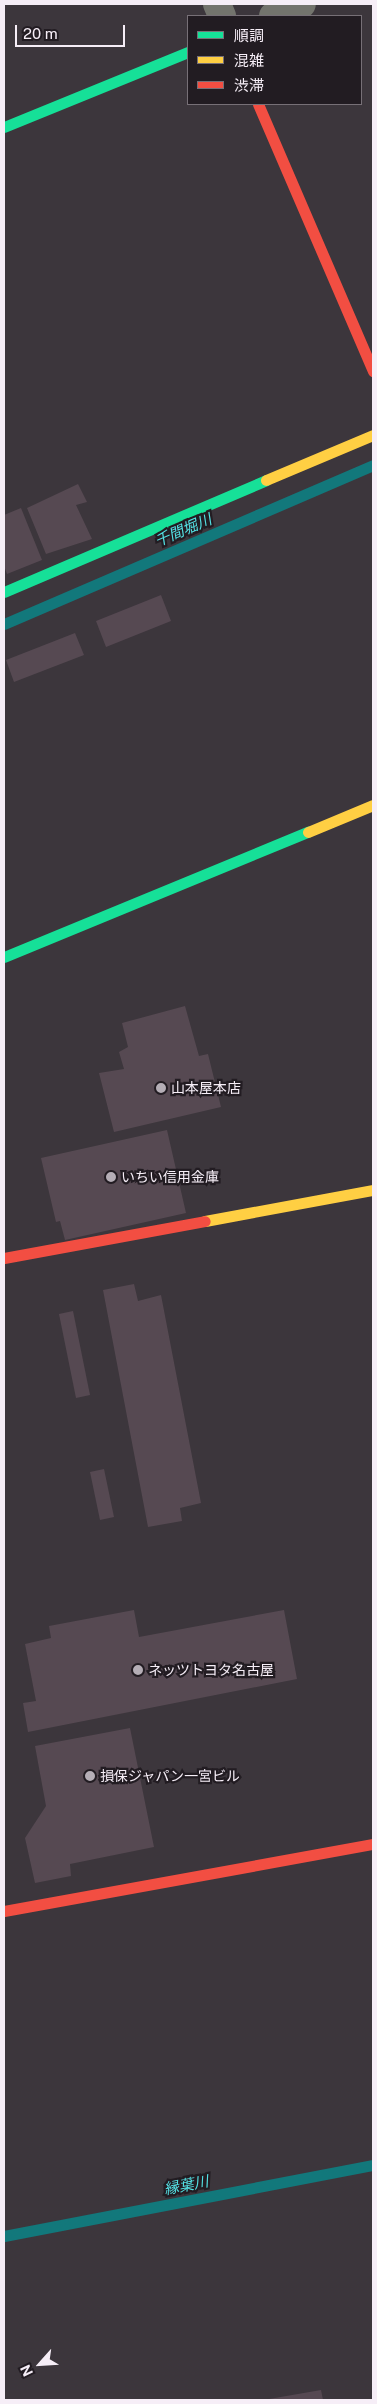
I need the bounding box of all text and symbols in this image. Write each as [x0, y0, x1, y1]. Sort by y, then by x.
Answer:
scale bar [18, 15, 128, 47]
legend [187, 15, 362, 105]
text: 20 m [23, 25, 58, 42]
text: 順調 [234, 27, 264, 44]
text: 混雑 [234, 52, 264, 69]
text: 渋滞 [234, 77, 264, 94]
water label: 千間堀川 [152, 510, 214, 550]
place label: 山本屋本店 [171, 1080, 241, 1096]
marker: 山本屋本店 [155, 1082, 167, 1094]
place label: いちい信用金庫 [121, 1169, 219, 1185]
marker: いちい信用金庫 [105, 1171, 117, 1183]
place label: ネッツトヨタ名古屋 [148, 1662, 274, 1678]
marker: ネッツトヨタ名古屋 [132, 1664, 144, 1676]
place label: 損保ジャパン一宮ビル [100, 1768, 240, 1784]
marker: 損保ジャパン一宮ビル [84, 1770, 96, 1782]
water label: 縁葉川 [162, 2172, 210, 2198]
north arrow [15, 2339, 65, 2389]
text: N [17, 2362, 36, 2379]

